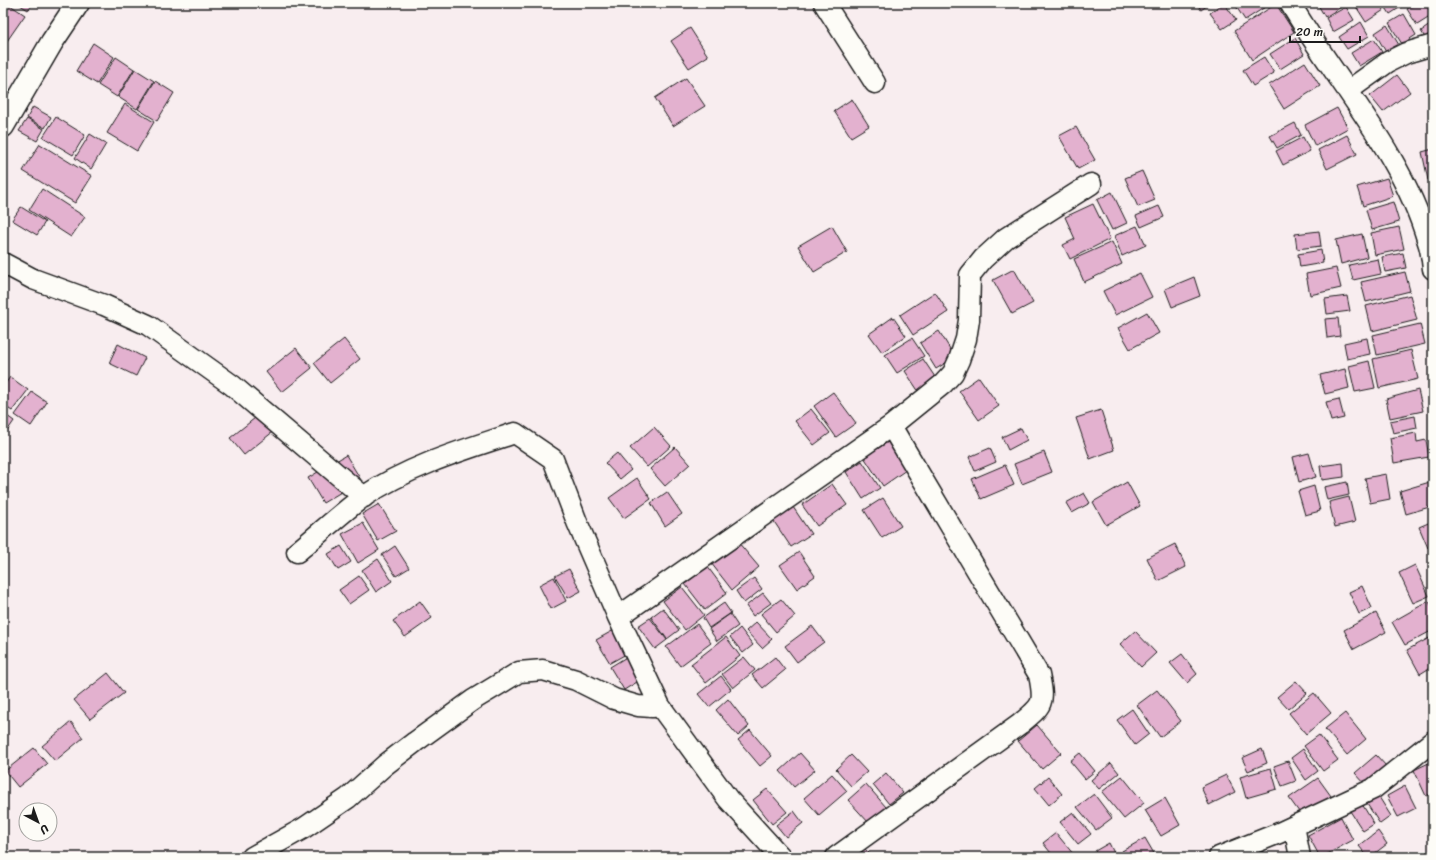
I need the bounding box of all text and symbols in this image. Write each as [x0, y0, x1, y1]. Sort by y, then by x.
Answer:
scale bar [1290, 18, 1360, 44]
text: 20 m [1296, 21, 1323, 43]
north arrow [18, 802, 58, 842]
text: U [35, 820, 53, 839]

